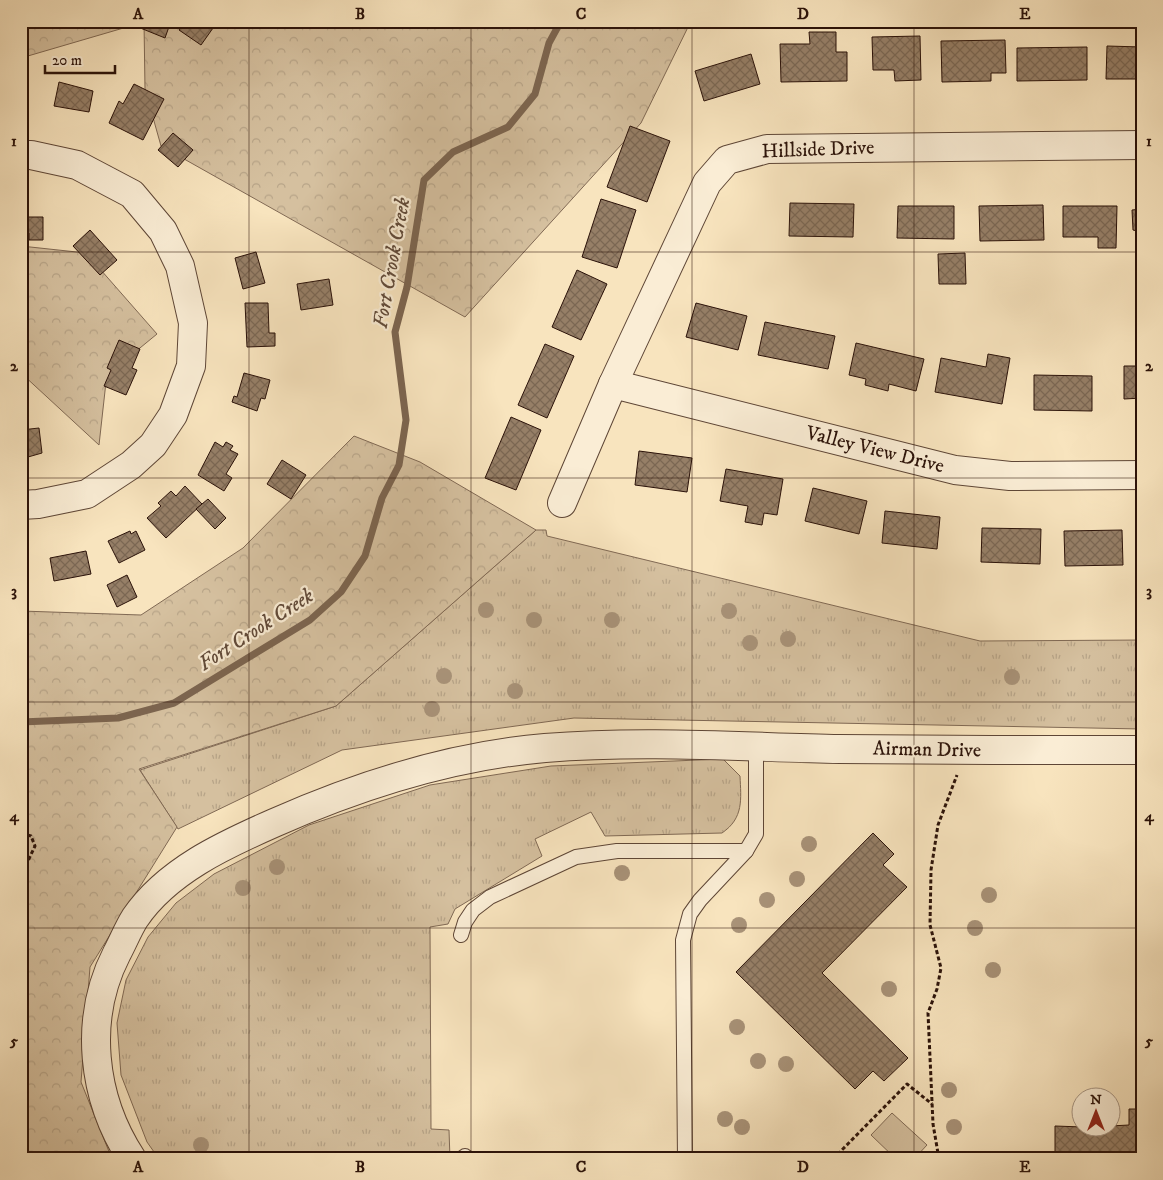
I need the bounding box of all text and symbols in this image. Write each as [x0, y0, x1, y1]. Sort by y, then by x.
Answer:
text: A [132, 4, 144, 24]
text: B [355, 4, 365, 24]
text: C [576, 4, 586, 24]
text: D [797, 4, 809, 24]
text: E [1019, 4, 1031, 24]
scale bar [45, 42, 115, 74]
text: 20 m [52, 51, 82, 70]
text: 1 [11, 131, 17, 151]
text: 1 [1146, 131, 1152, 151]
street label: Hillside Drive [761, 136, 875, 164]
water label: Fort Crook Creek [368, 195, 416, 331]
text: 2 [10, 356, 19, 376]
text: 2 [1145, 356, 1154, 376]
street label: Valley View Drive [802, 421, 947, 479]
text: 3 [11, 581, 17, 601]
text: 3 [1146, 581, 1152, 601]
water label: Fort Crook Creek [193, 583, 319, 677]
street label: Airman Drive [873, 737, 981, 763]
text: 4 [8, 806, 19, 826]
text: 4 [1143, 806, 1154, 826]
text: 5 [9, 1031, 18, 1051]
text: 5 [1144, 1031, 1153, 1051]
north arrow [1070, 1088, 1120, 1138]
text: N [1090, 1091, 1102, 1109]
text: A [132, 1157, 144, 1177]
text: B [355, 1157, 365, 1177]
text: C [576, 1157, 586, 1177]
text: D [797, 1157, 809, 1177]
text: E [1019, 1157, 1031, 1177]

